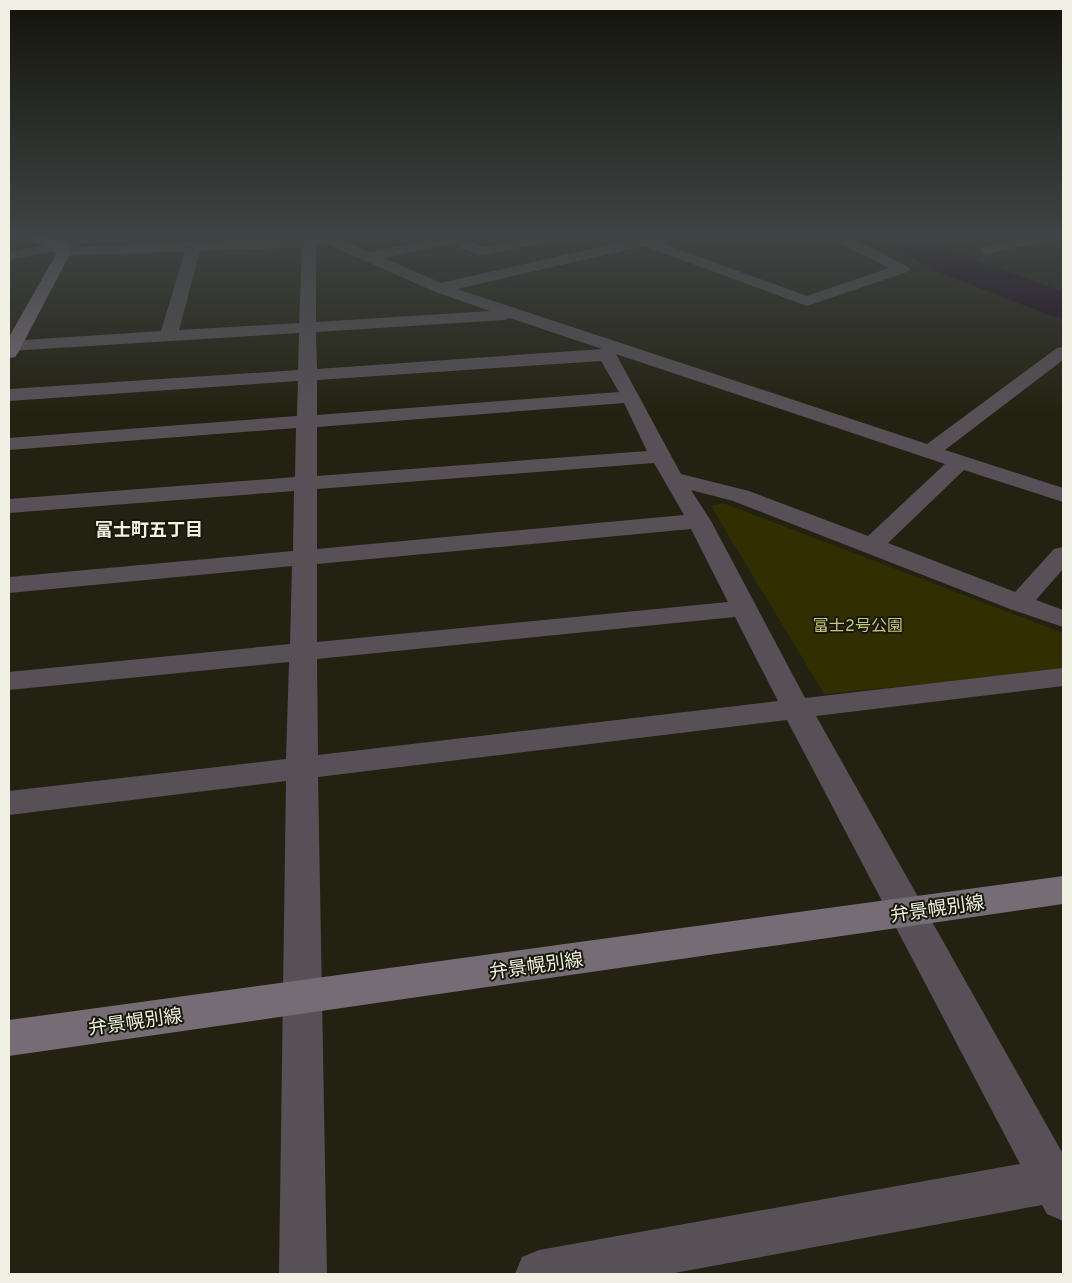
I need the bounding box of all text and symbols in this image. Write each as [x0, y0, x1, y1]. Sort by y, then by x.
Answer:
district label: 富士町五丁目 [95, 520, 203, 543]
park label: 富士2号公園 [813, 617, 903, 637]
street label: 弁景幌別線 [889, 891, 986, 928]
street label: 弁景幌別線 [488, 948, 585, 985]
street label: 弁景幌別線 [87, 1004, 184, 1041]

